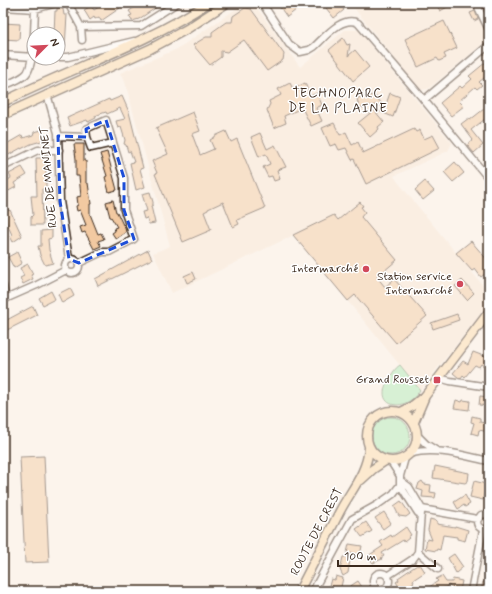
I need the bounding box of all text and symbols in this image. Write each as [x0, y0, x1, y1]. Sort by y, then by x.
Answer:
north arrow [26, 26, 66, 66]
text: N [46, 36, 62, 49]
district label: TECHNOPARC DE LA PLAINE [288, 85, 388, 117]
street label: RUE DE MANINET [37, 125, 61, 228]
place label: Intermarché [291, 261, 359, 277]
marker: Intermarché [361, 264, 371, 274]
place label: Station service Intermarché [377, 269, 453, 299]
marker: Station service Intermarché [455, 279, 465, 289]
place label: Grand Rousset [356, 372, 430, 388]
marker: Grand Rousset [432, 375, 442, 385]
street label: ROUTE DE CREST [287, 485, 347, 579]
scale bar [338, 542, 435, 568]
text: 100 m [344, 549, 376, 565]

